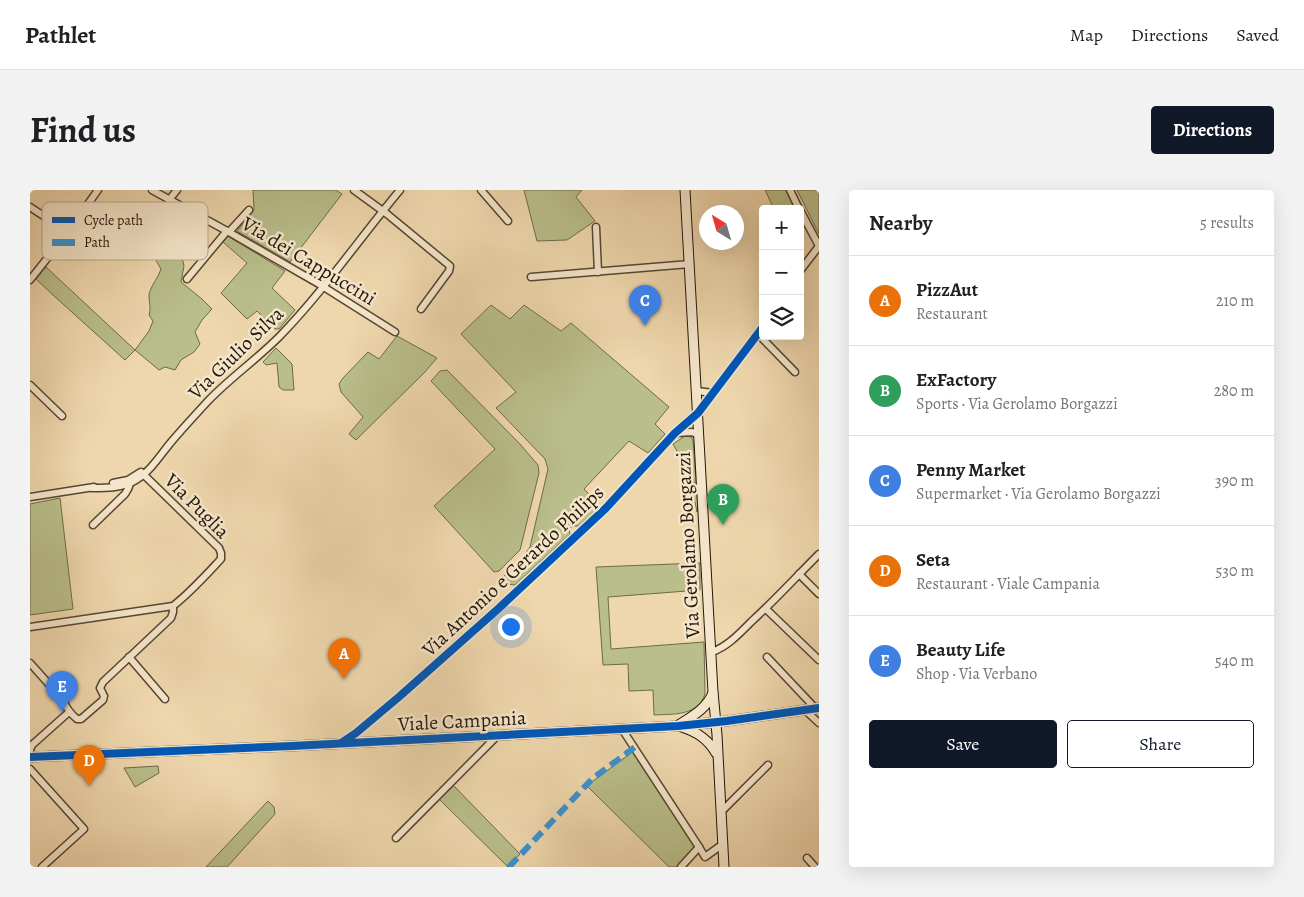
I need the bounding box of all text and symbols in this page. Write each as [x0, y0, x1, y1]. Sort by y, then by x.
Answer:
text: Pathlet [25, 19, 96, 51]
text: Map [1070, 23, 1103, 47]
text: Directions [1131, 23, 1208, 47]
text: Saved [1236, 23, 1279, 47]
text: Find us [30, 106, 136, 154]
button: Directions [1151, 106, 1274, 154]
legend [42, 202, 208, 260]
north arrow [699, 205, 744, 250]
map controls [759, 205, 804, 340]
button: + [759, 205, 804, 250]
text: Nearby [869, 209, 932, 237]
street label: Via dei Cappuccini [236, 210, 381, 312]
text: Cycle path [84, 211, 144, 230]
text: 5 results [1200, 212, 1254, 234]
text: Path [84, 233, 111, 252]
button: − [759, 250, 804, 295]
text: PizzAut [916, 277, 978, 303]
pin: C [629, 285, 661, 326]
text: A [880, 290, 890, 312]
text: 210 m [1216, 290, 1254, 312]
button: layers [759, 295, 804, 340]
street label: Via Giulio Silva [182, 300, 290, 406]
text: Restaurant [916, 303, 988, 325]
text: ExFactory [916, 367, 996, 393]
text: B [880, 380, 890, 402]
text: 280 m [1214, 380, 1254, 402]
text: Sports · Via Gerolamo Borgazzi [916, 393, 1118, 415]
street label: Via Gerolamo Borgazzi [670, 451, 706, 640]
text: Penny Market [916, 457, 1025, 483]
street label: Via Puglia [158, 467, 236, 545]
text: C [880, 470, 890, 492]
text: 390 m [1215, 470, 1254, 492]
street label: Via Antonio e Gerardo Philips [415, 479, 610, 663]
text: Supermarket · Via Gerolamo Borgazzi [916, 483, 1161, 505]
pin: B [707, 484, 739, 525]
text: Seta [916, 547, 950, 573]
text: D [879, 560, 891, 582]
text: 530 m [1215, 560, 1254, 582]
text: Restaurant · Viale Campania [916, 573, 1100, 595]
your location [498, 614, 524, 640]
text: Beauty Life [916, 637, 1005, 663]
pin: A [328, 638, 360, 679]
text: E [880, 650, 890, 672]
text: 540 m [1215, 650, 1254, 672]
text: Shop · Via Verbano [916, 663, 1037, 685]
pin: E [46, 671, 78, 712]
street label: Viale Campania [396, 704, 528, 738]
button: Save [869, 720, 1057, 768]
button: Share [1067, 720, 1254, 768]
pin: D [73, 745, 105, 786]

